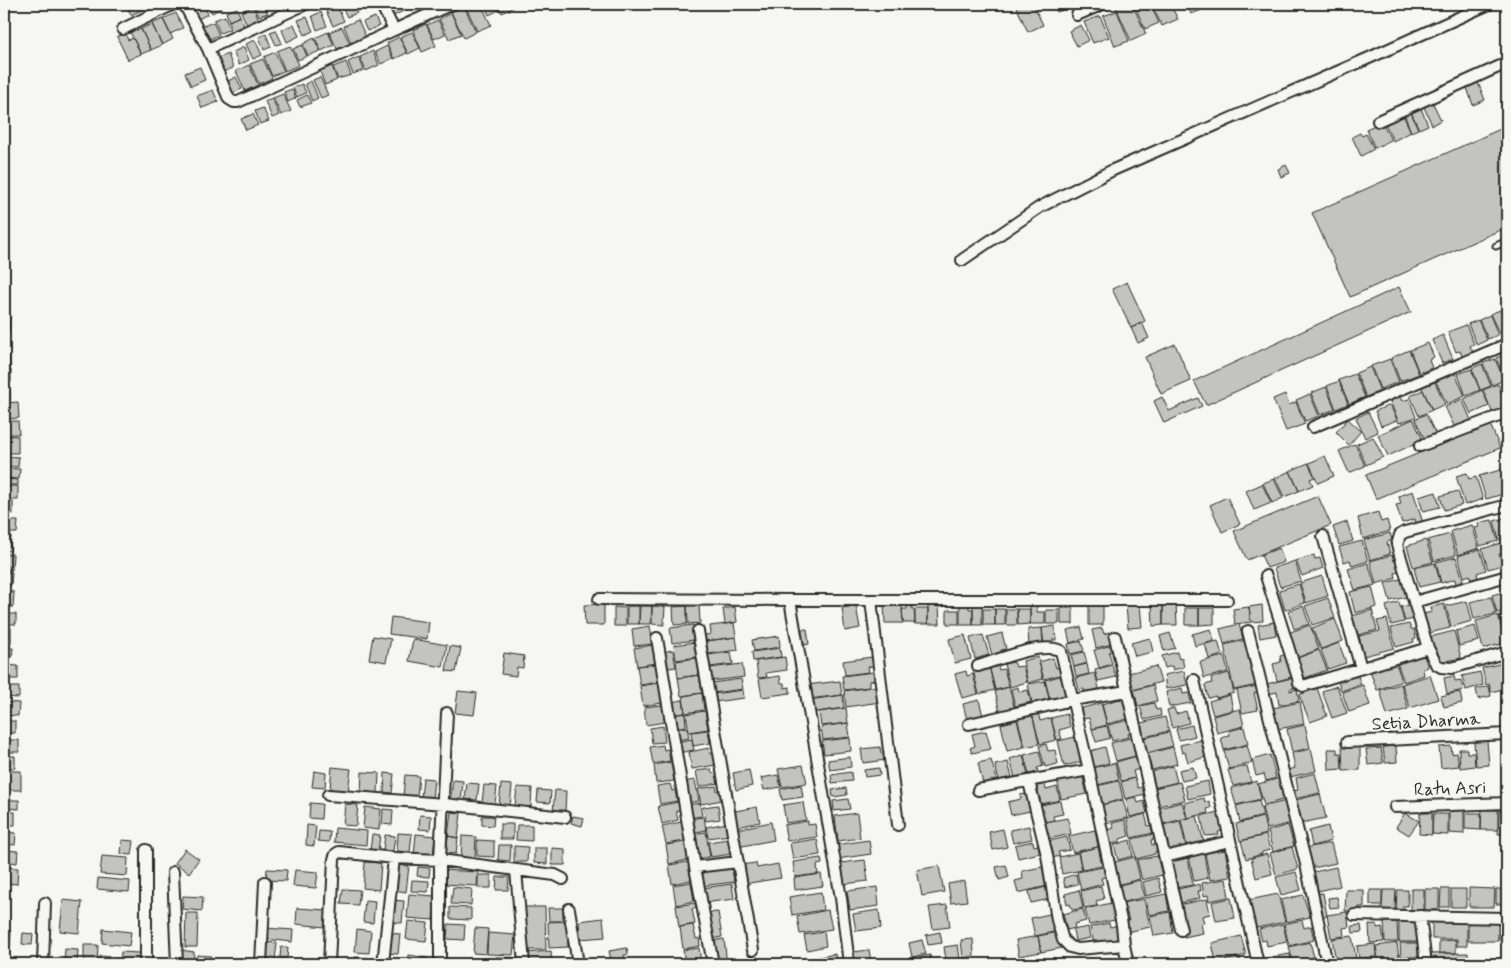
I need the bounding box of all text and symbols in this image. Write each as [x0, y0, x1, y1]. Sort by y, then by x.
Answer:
street label: Setia Dharma [1371, 707, 1481, 737]
street label: Ratu Asri [1413, 776, 1487, 802]

